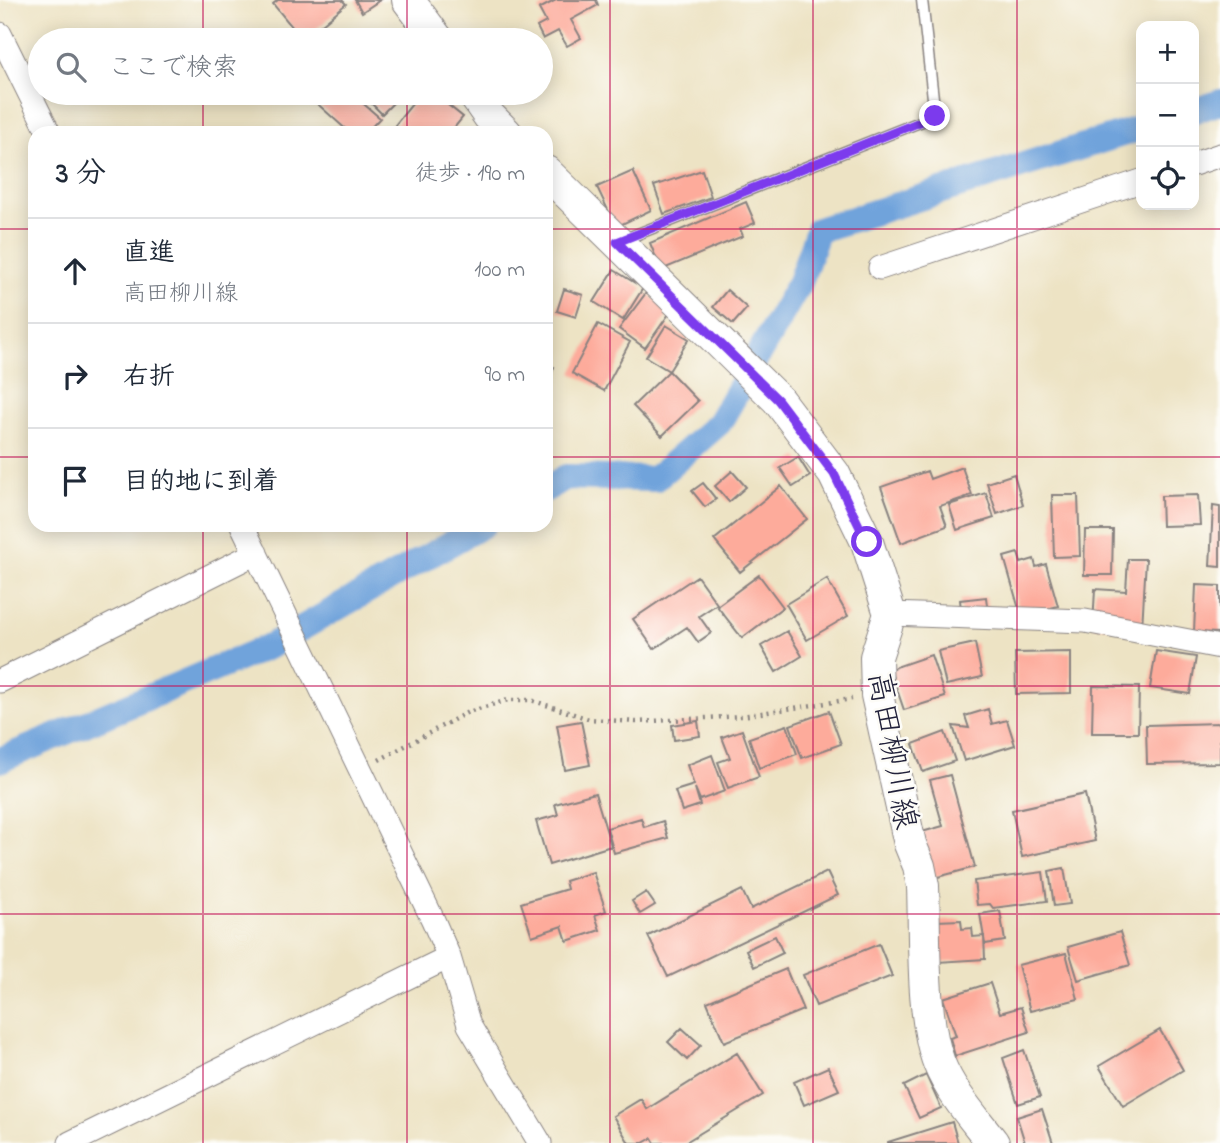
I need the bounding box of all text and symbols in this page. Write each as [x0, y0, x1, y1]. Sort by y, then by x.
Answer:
map controls [1136, 21, 1199, 210]
button: + [1136, 21, 1199, 84]
search box [28, 28, 553, 105]
icon: search [52, 48, 90, 86]
text: ここで検索 [108, 50, 238, 88]
button: − [1136, 84, 1199, 147]
route end [919, 100, 950, 131]
button: locate [1136, 147, 1199, 210]
text: 3 分 [56, 153, 106, 197]
text: 徒歩 · 190 m [415, 158, 525, 191]
text: 直進 [123, 235, 175, 273]
icon: ahead [56, 252, 94, 290]
text: 100 m [474, 254, 525, 287]
text: 高田柳川線 [123, 278, 238, 311]
icon: right [56, 357, 94, 395]
text: 右折 [123, 359, 175, 397]
text: 90 m [485, 359, 525, 392]
icon: arrive [56, 462, 94, 500]
text: 目的地に到着 [123, 464, 279, 502]
route start [851, 526, 882, 557]
street label: 高田柳川線 [854, 668, 928, 833]

